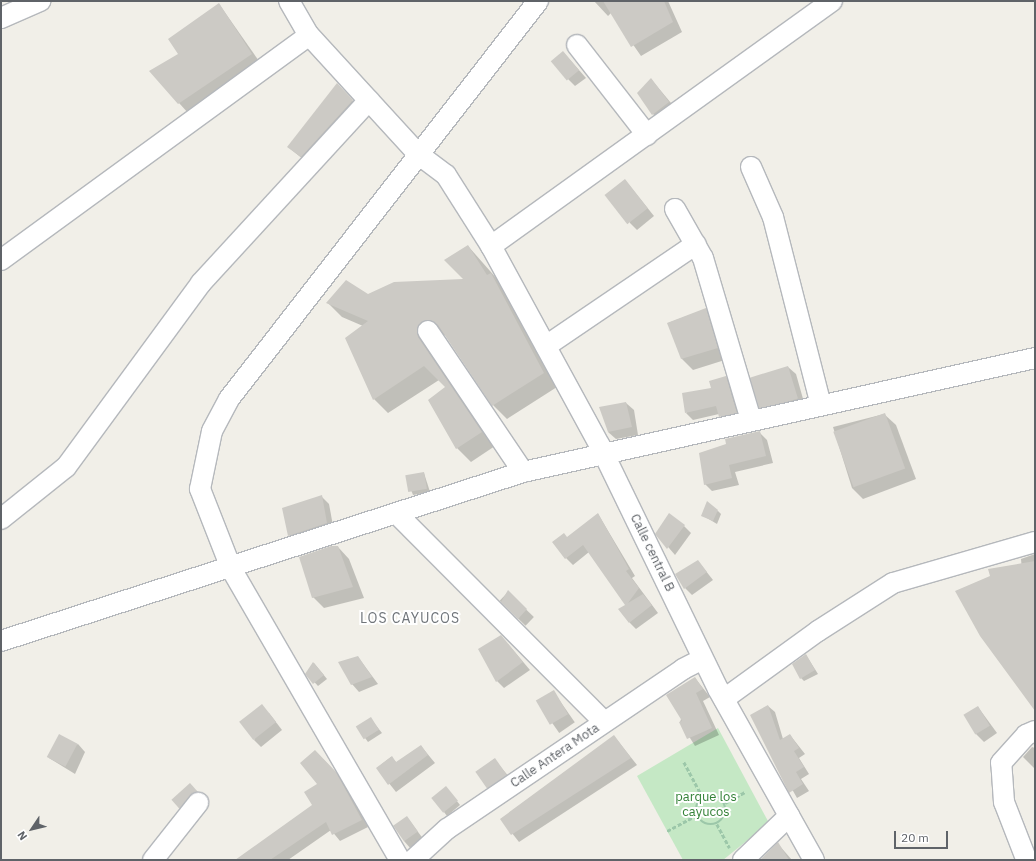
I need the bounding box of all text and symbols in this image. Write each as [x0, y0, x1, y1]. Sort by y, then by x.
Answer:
street label: Calle central B [626, 512, 678, 594]
district label: LOS CAYUCOS [360, 610, 460, 626]
street label: Calle Antera Mota [508, 721, 602, 791]
park label: parque los cayucos [675, 790, 737, 821]
north arrow [12, 809, 52, 849]
scale bar [896, 823, 950, 849]
text: N [14, 829, 30, 843]
text: 20 m [901, 830, 929, 845]

